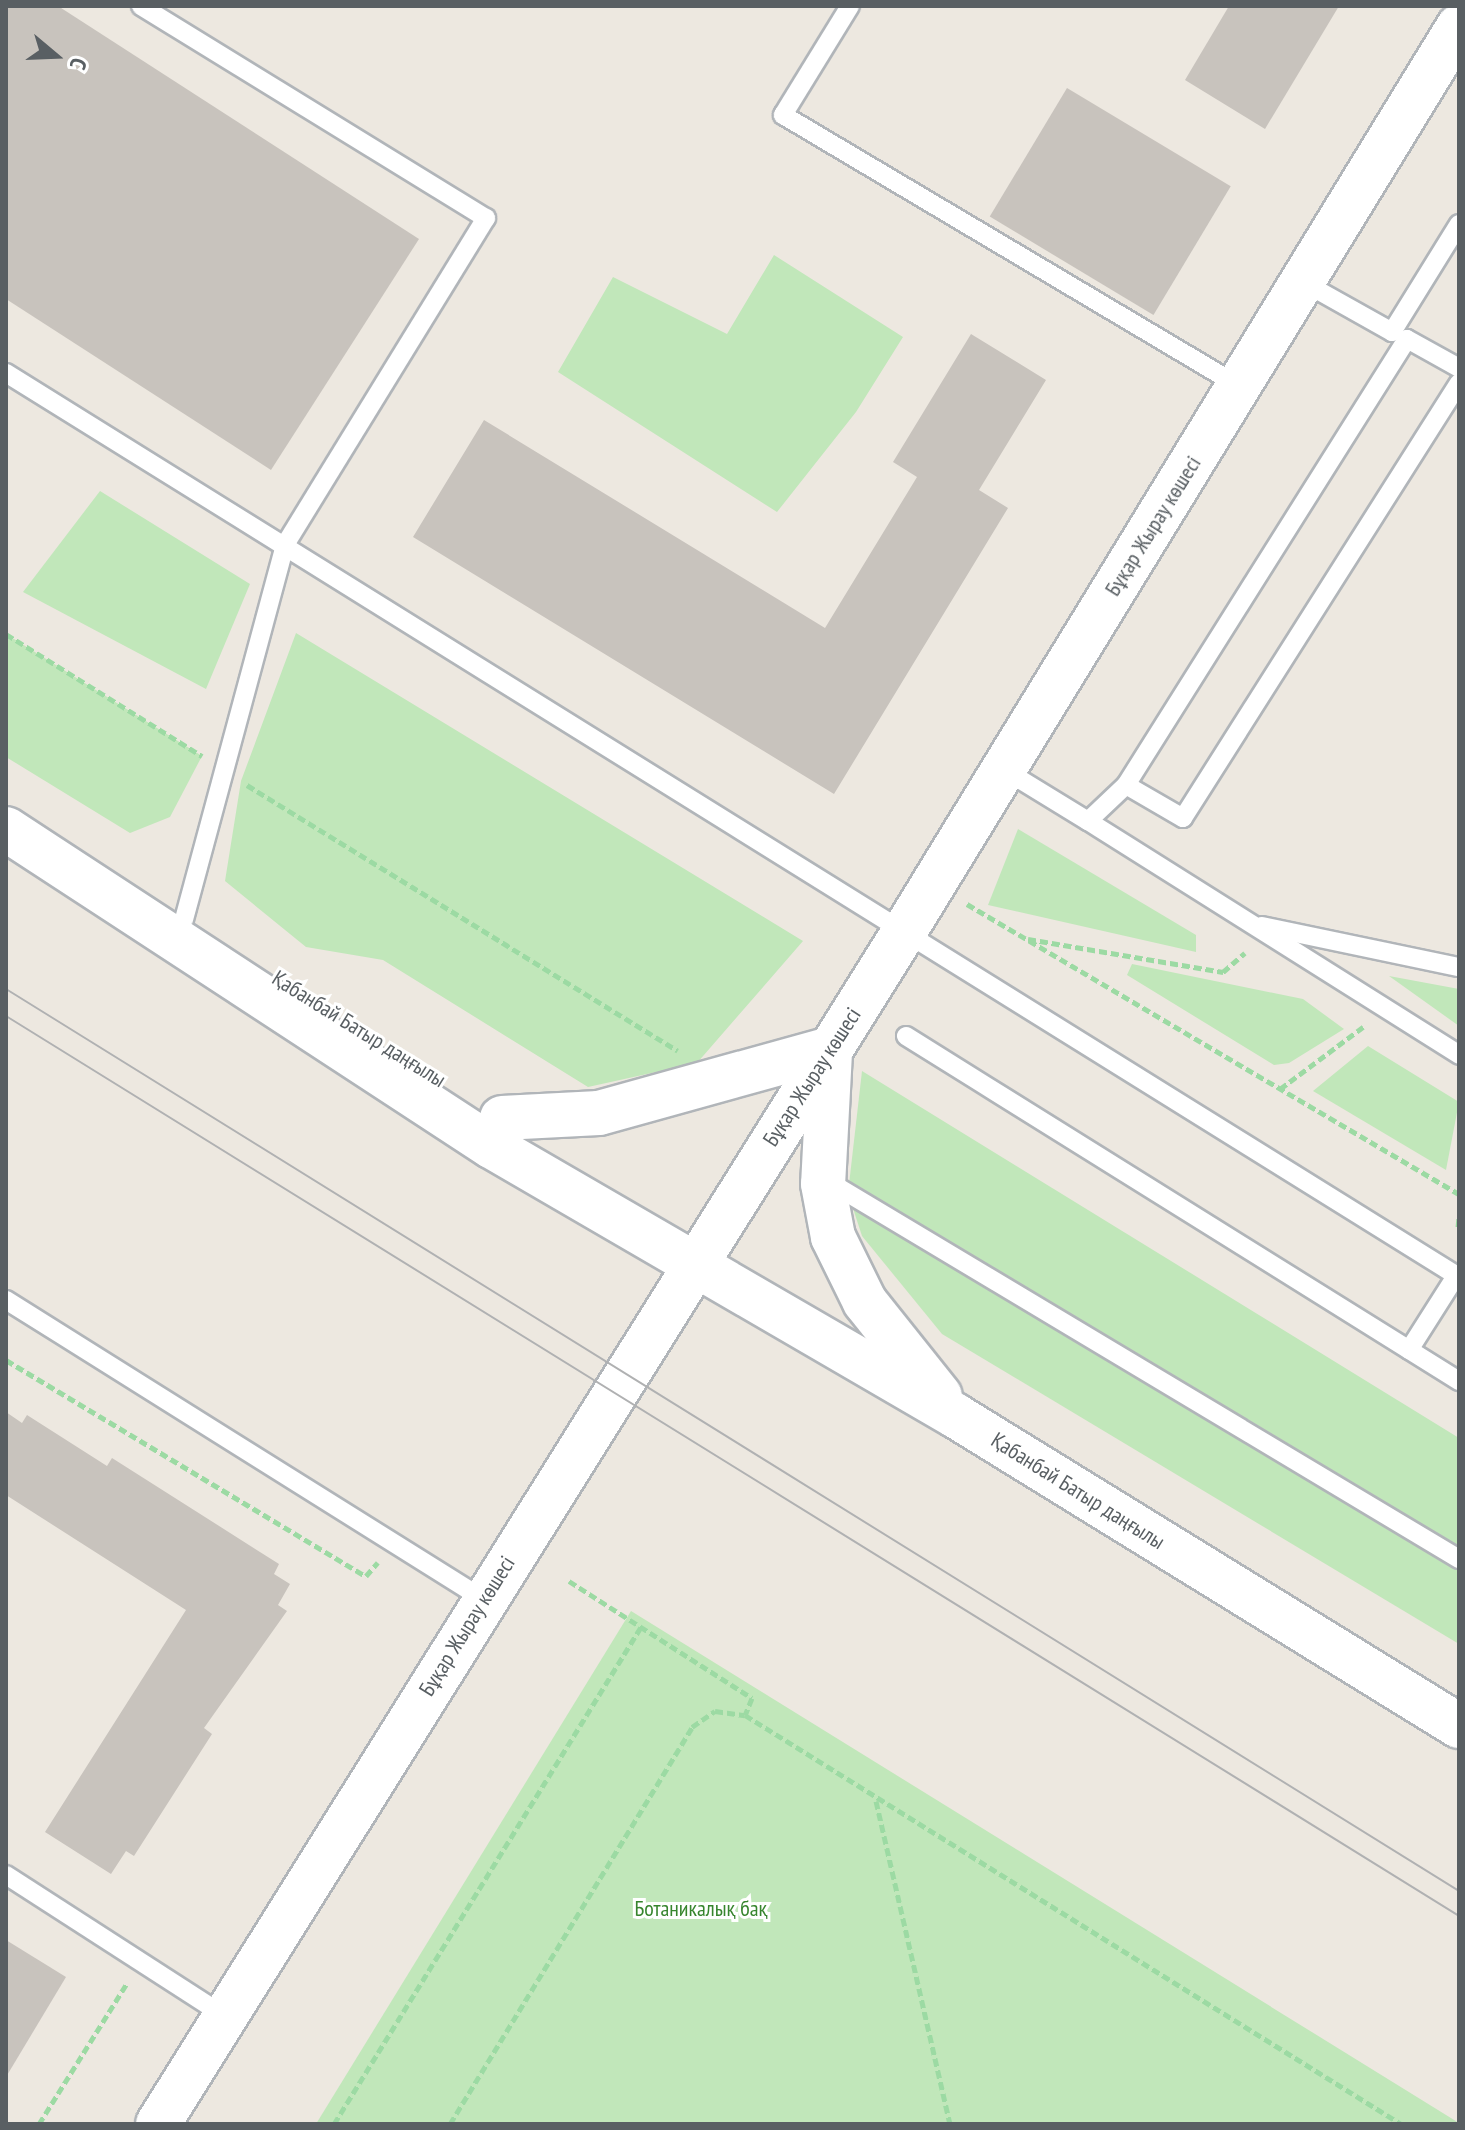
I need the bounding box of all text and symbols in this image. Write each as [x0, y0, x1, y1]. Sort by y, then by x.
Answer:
north arrow [16, 16, 96, 96]
text: С [64, 54, 94, 73]
street label: Бұқар Жырау көшесі [1099, 451, 1207, 601]
street label: Қабанбай Батыр даңғылы [267, 965, 451, 1093]
street label: Бұқар Жырау көшесі [757, 1003, 867, 1151]
street label: Қабанбай Батыр даңғылы [986, 1427, 1170, 1555]
street label: Бұқар Жырау көшесі [413, 1551, 521, 1701]
park label: Ботаникалық бақ [634, 1896, 768, 1922]

